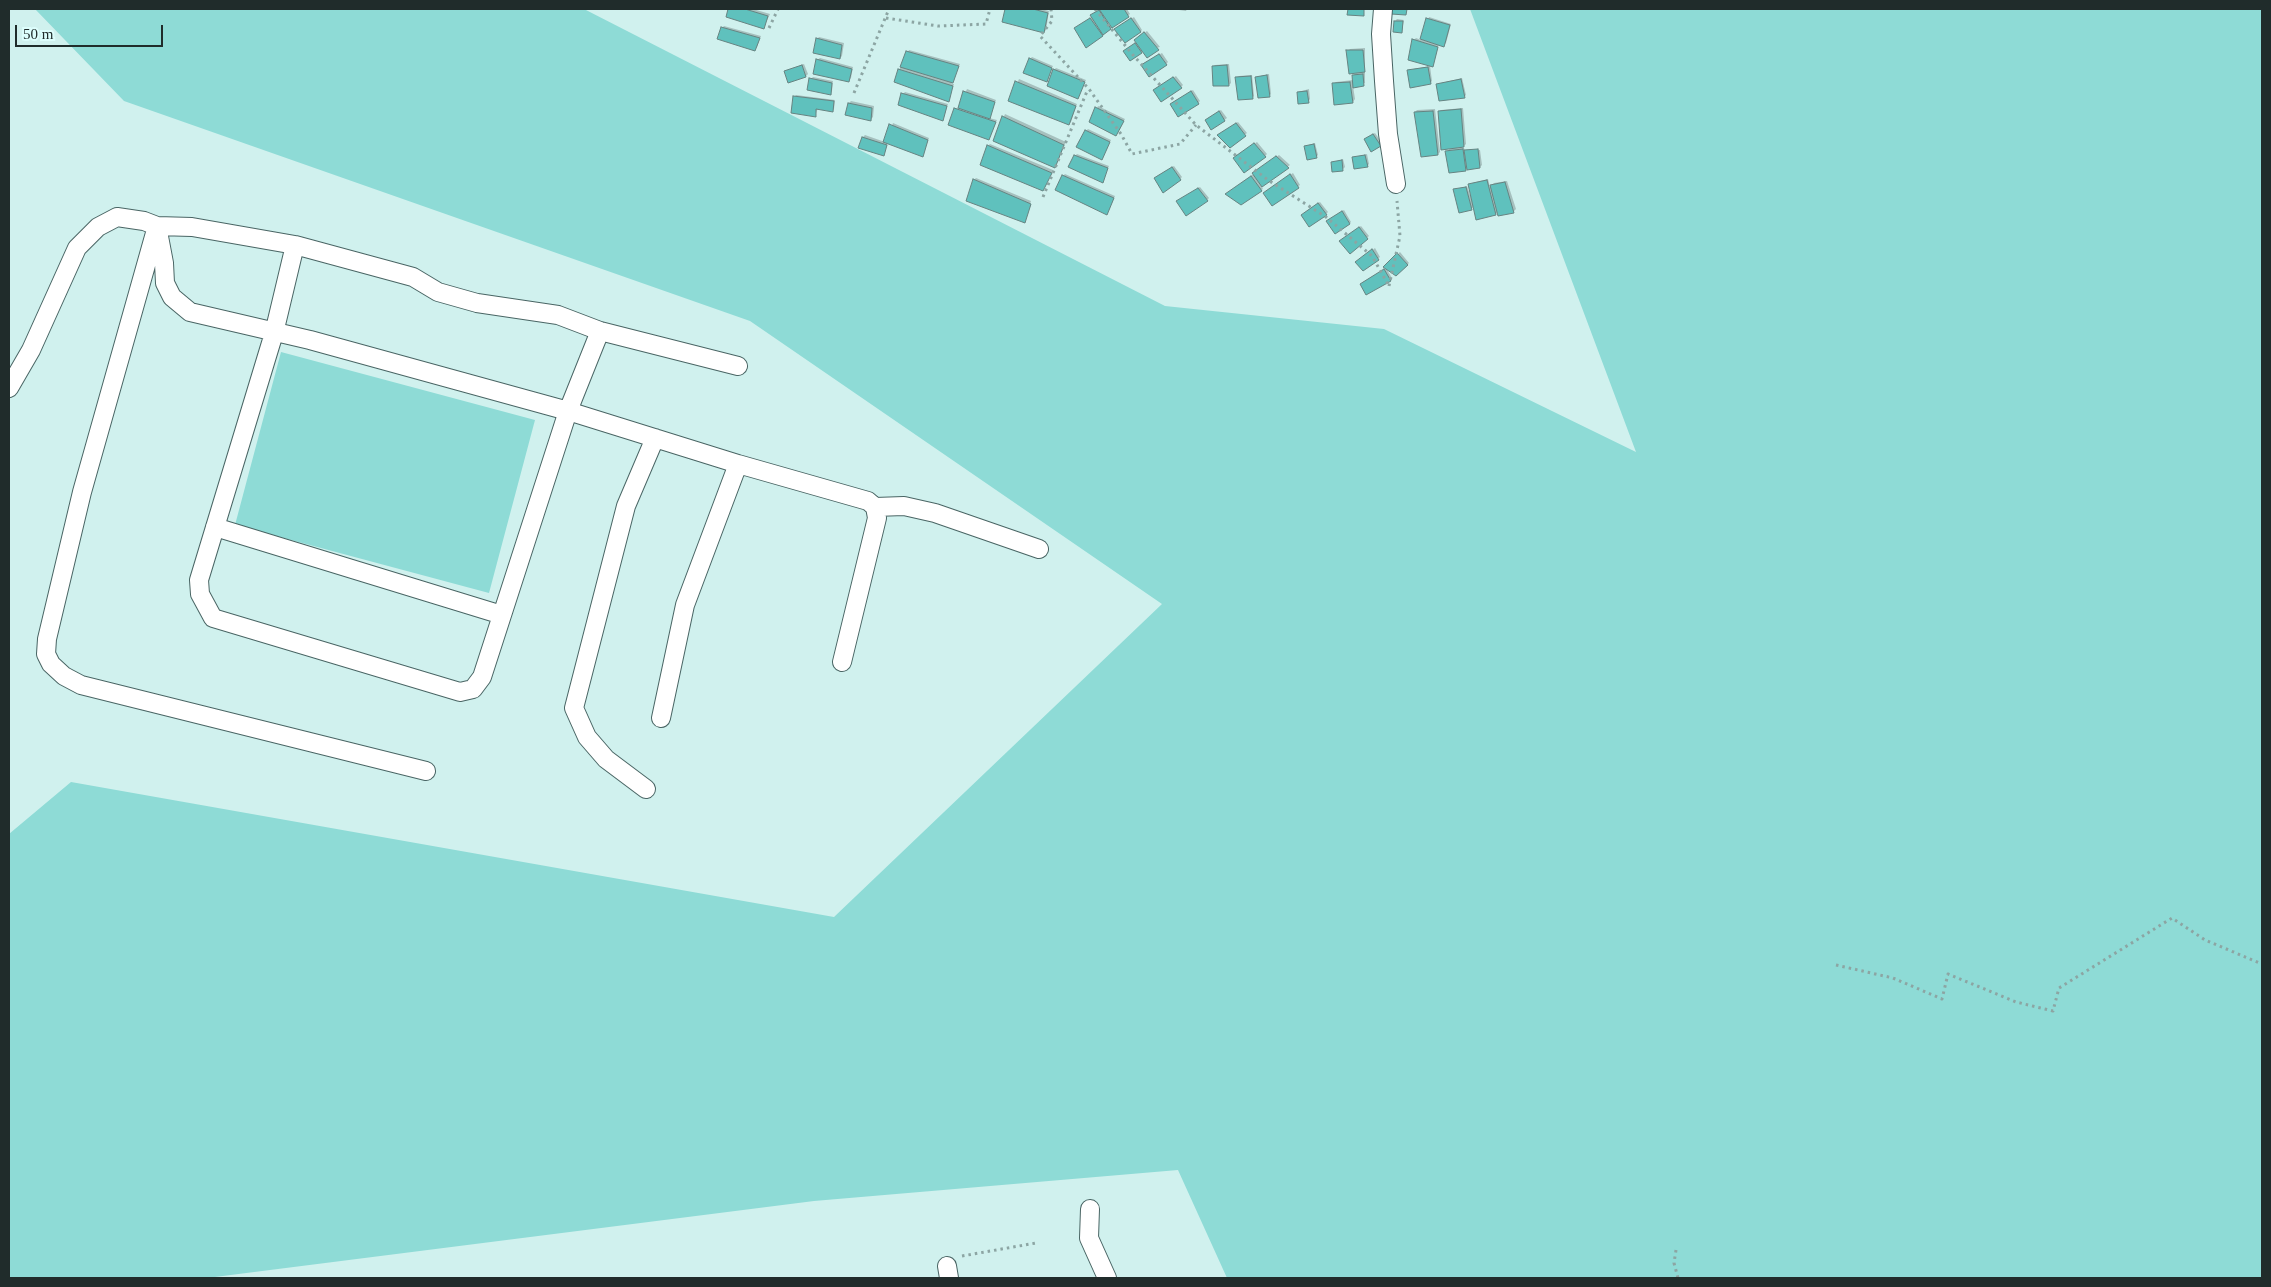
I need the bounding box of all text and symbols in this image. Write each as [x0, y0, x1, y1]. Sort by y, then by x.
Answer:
scale bar [18, 15, 165, 47]
text: 50 m [23, 26, 53, 42]

